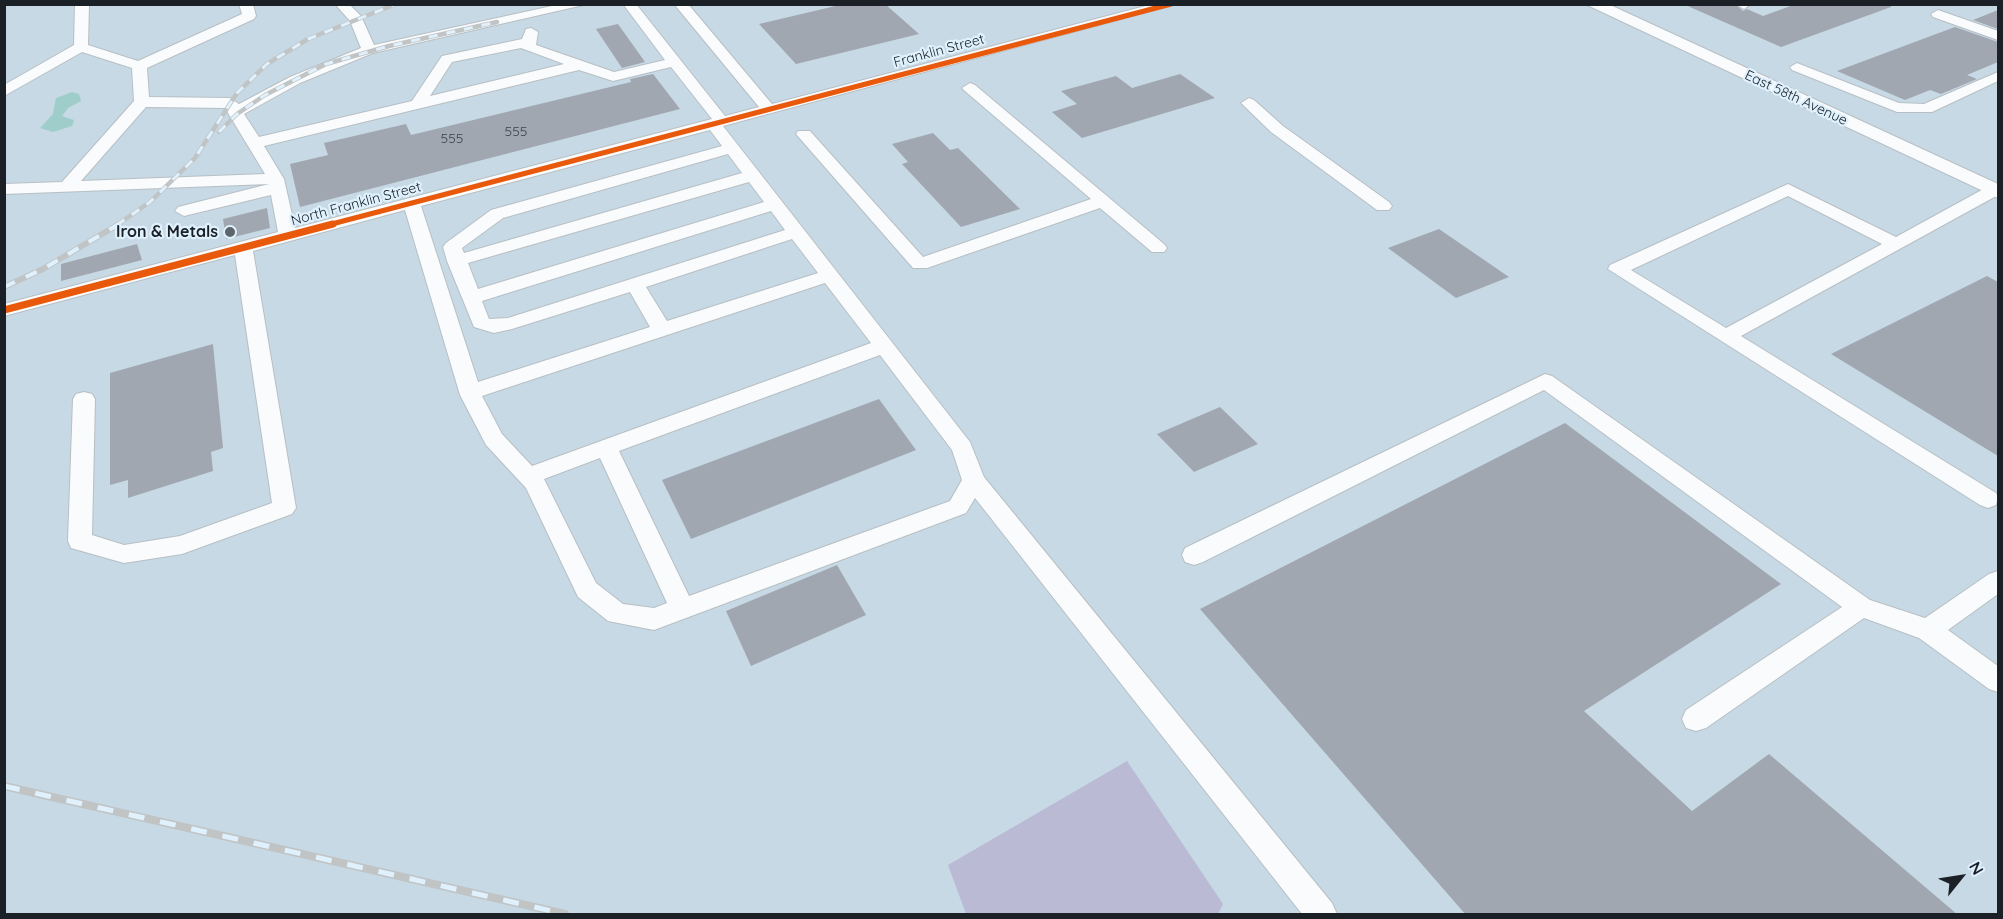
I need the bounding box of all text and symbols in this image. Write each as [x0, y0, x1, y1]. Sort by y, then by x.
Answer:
street label: Franklin Street [892, 31, 986, 71]
street label: East 58th Avenue [1742, 67, 1850, 129]
house number: 555 [505, 124, 527, 140]
house number: 555 [441, 131, 463, 147]
street label: North Franklin Street [289, 179, 423, 229]
place label: Iron & Metals [116, 222, 218, 242]
marker: Iron & Metals [223, 225, 237, 239]
north arrow [1931, 847, 1991, 907]
text: N [1965, 858, 1988, 878]

